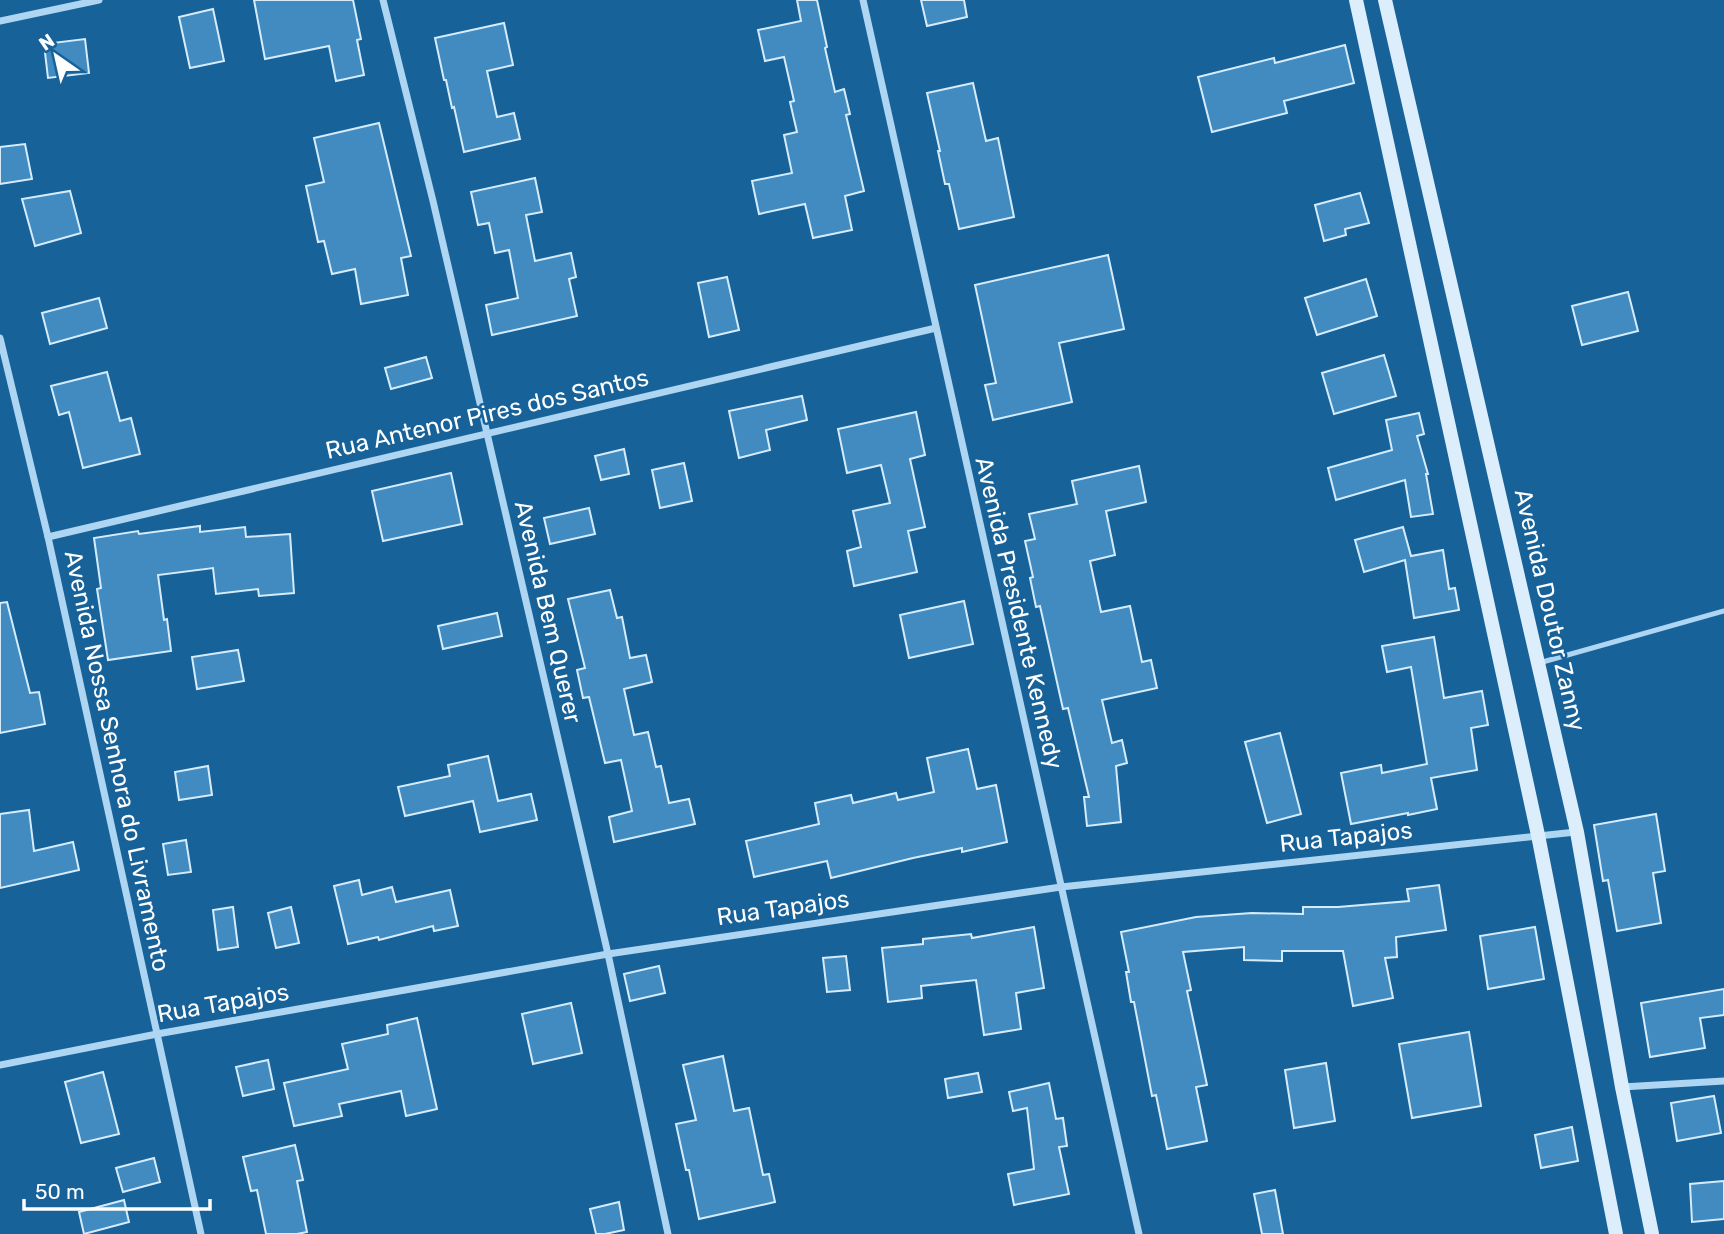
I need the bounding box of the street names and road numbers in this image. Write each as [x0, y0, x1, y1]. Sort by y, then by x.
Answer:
street label: Rua Antenor Pires dos Santos [323, 363, 651, 465]
street label: Avenida Presidente Kennedy [969, 454, 1069, 772]
street label: Avenida Doutor Zanny [1509, 486, 1591, 734]
street label: Avenida Bem Querer [509, 498, 587, 726]
street label: Avenida Nossa Senhora do Livramento [59, 548, 175, 974]
street label: Rua Tapajos [1278, 816, 1414, 858]
street label: Rua Tapajos [715, 885, 851, 931]
street label: Rua Tapajos [155, 978, 291, 1028]

